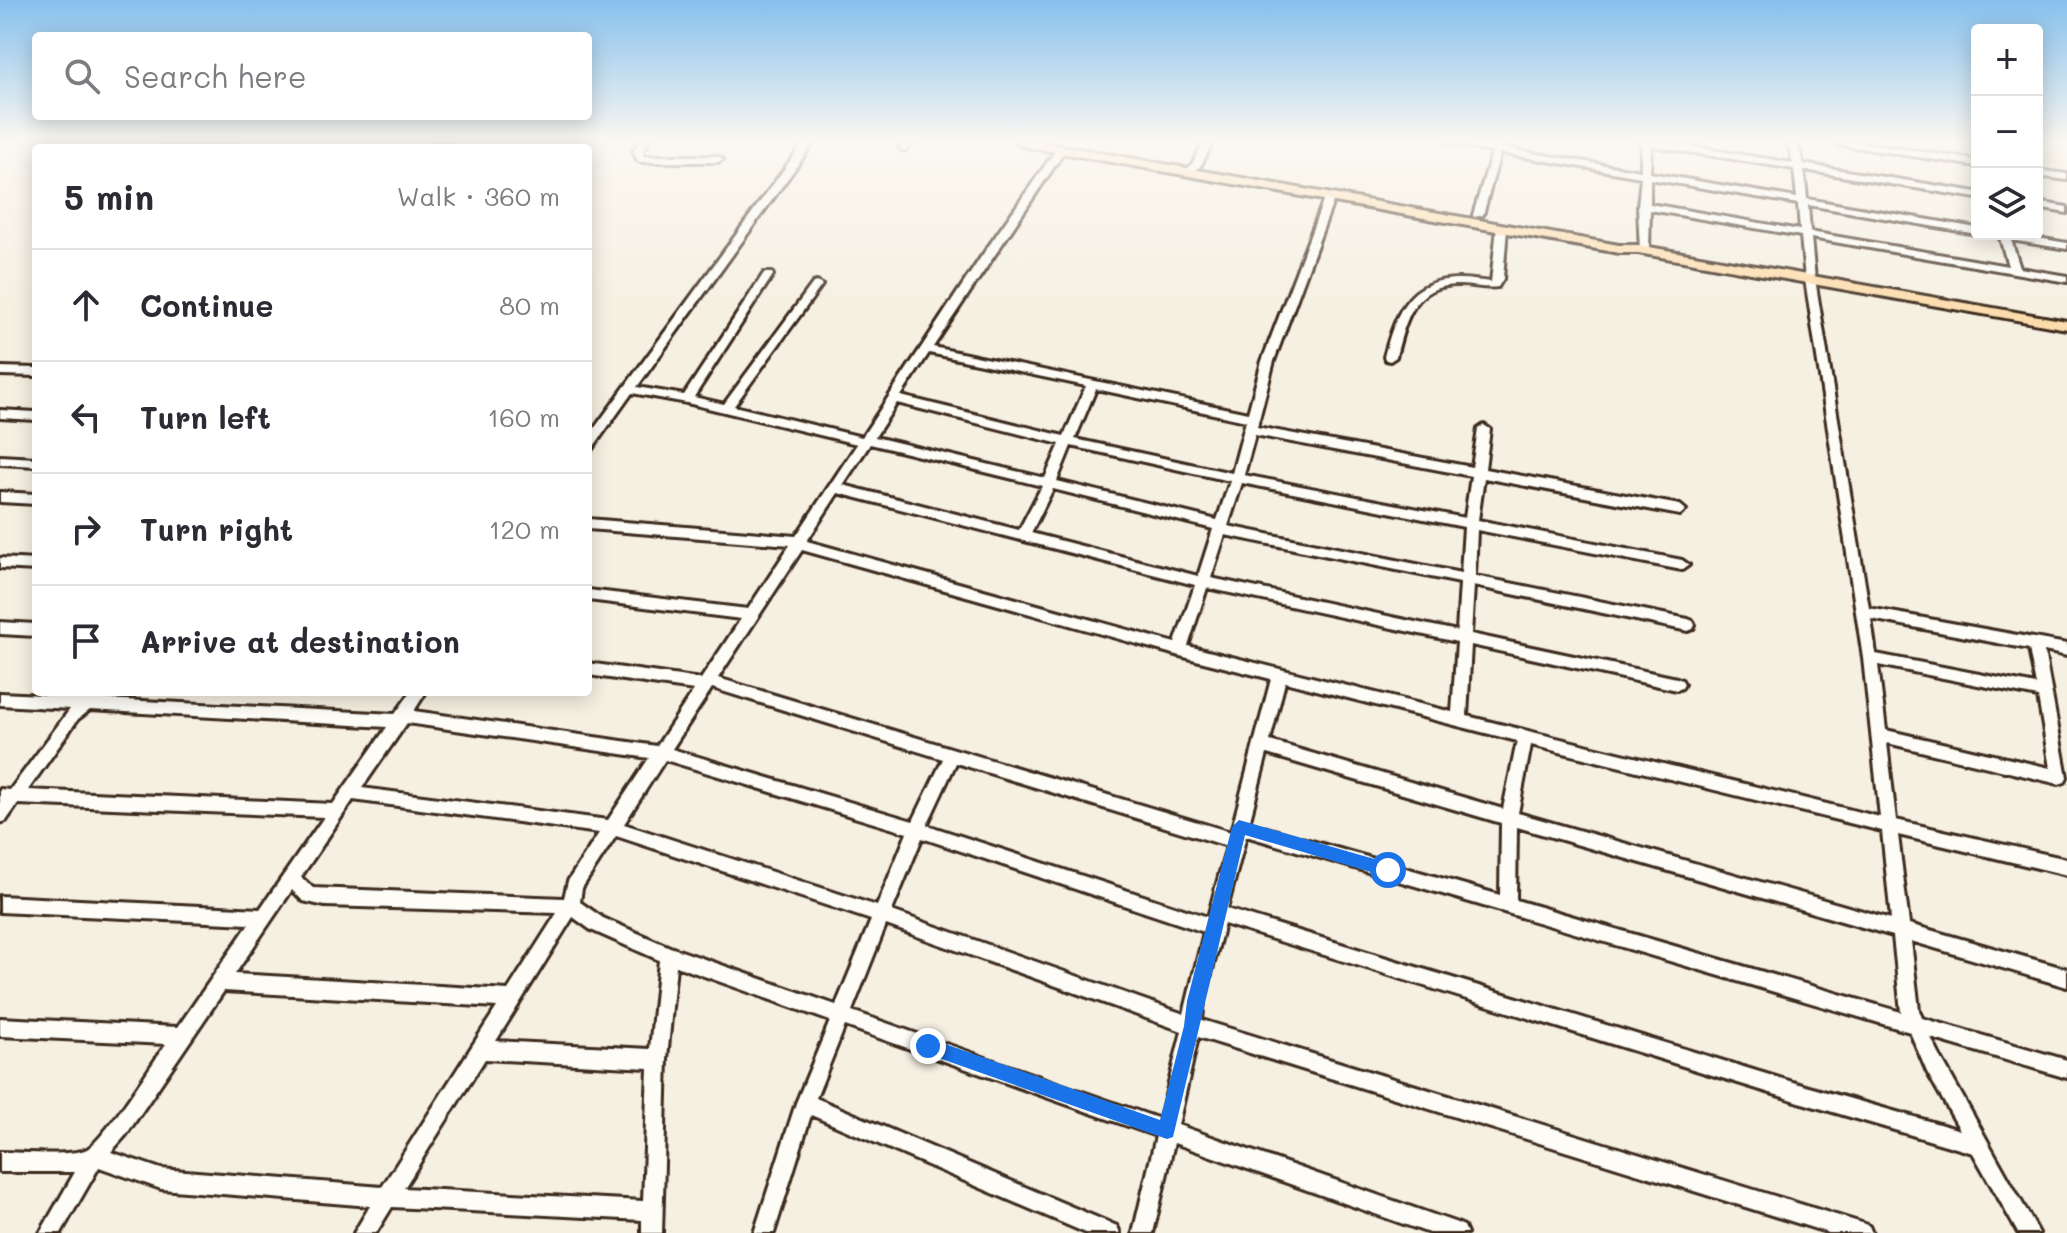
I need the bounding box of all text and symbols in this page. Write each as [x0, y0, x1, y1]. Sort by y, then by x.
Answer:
map controls [1971, 24, 2043, 240]
button: + [1971, 24, 2043, 96]
search box [32, 32, 592, 120]
icon: search [60, 54, 104, 98]
text: Search here [124, 56, 307, 96]
button: − [1971, 96, 2043, 168]
button: layers [1971, 168, 2043, 240]
text: 5 min [64, 174, 154, 219]
text: Walk · 360 m [397, 179, 560, 213]
icon: ahead [64, 283, 108, 327]
text: Continue [140, 285, 273, 325]
text: 80 m [499, 288, 560, 322]
icon: left [64, 395, 108, 439]
text: Turn left [140, 397, 271, 437]
text: 160 m [488, 400, 560, 434]
icon: right [64, 507, 108, 551]
text: Turn right [140, 509, 293, 549]
text: 120 m [489, 512, 560, 546]
icon: arrive [64, 619, 108, 663]
text: Arrive at destination [140, 621, 460, 661]
route start [1370, 852, 1406, 888]
route end [910, 1028, 946, 1064]

